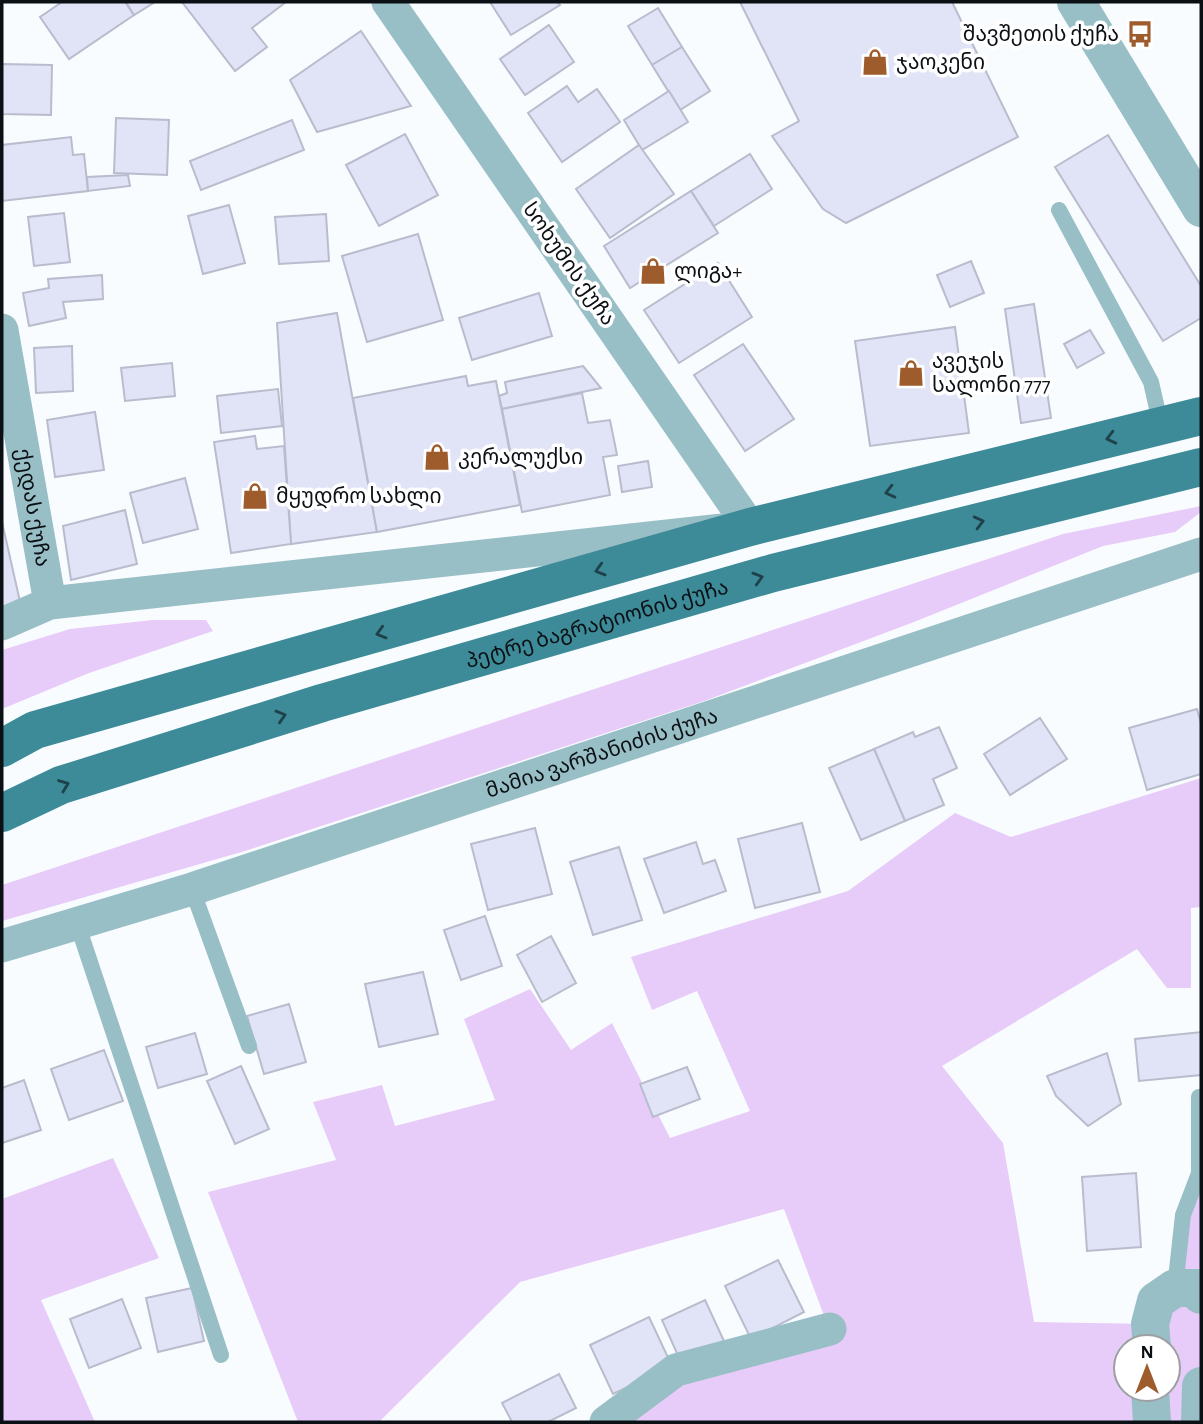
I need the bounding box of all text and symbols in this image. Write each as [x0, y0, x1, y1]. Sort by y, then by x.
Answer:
bus stop icon: შავშეთის ქუჩა [1125, 19, 1155, 49]
place label: შავშეთის ქუჩა [963, 24, 1119, 46]
shop icon: ჯაოკენი [860, 47, 890, 77]
place label: ჯაოკენი [896, 52, 985, 74]
street label: სოხუმის ქუჩა [518, 199, 619, 330]
shop icon: ლიგა+ [638, 256, 668, 286]
place label: ლიგა+ [674, 261, 742, 284]
place label: ავეჯის სალონი 777 [932, 351, 1051, 398]
shop icon: ავეჯის სალონი 777 [896, 358, 926, 388]
one-way arrow [1105, 430, 1117, 444]
shop icon: კერალუქსი [422, 442, 452, 472]
street label: ქედას ქუჩა [11, 446, 54, 568]
place label: კერალუქსი [458, 447, 583, 470]
shop icon: მყუდრო სახლი [240, 481, 270, 511]
one-way arrow [884, 484, 896, 498]
place label: მყუდრო სახლი [276, 486, 441, 509]
one-way arrow [972, 516, 984, 530]
one-way arrow [594, 562, 606, 576]
one-way arrow [752, 571, 764, 586]
street label: პეტრე ბაგრატიონის ქუჩა [463, 576, 731, 672]
one-way arrow [375, 625, 387, 639]
street label: მამია ვარშანიძის ქუჩა [483, 705, 720, 801]
one-way arrow [274, 709, 286, 724]
one-way arrow [57, 779, 69, 793]
north arrow [1112, 1333, 1182, 1403]
text: N [1140, 1343, 1154, 1362]

